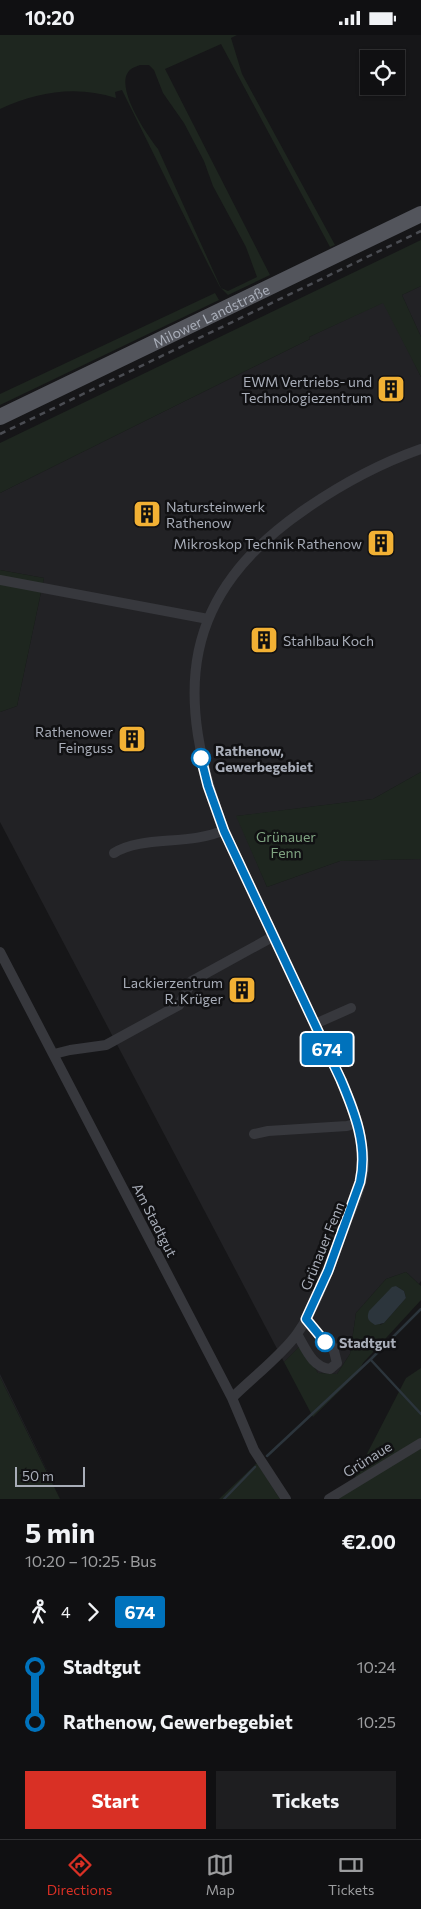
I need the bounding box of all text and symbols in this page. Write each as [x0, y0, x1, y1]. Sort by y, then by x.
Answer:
text: 10:20 [25, 6, 75, 29]
map controls [360, 50, 405, 95]
button: locate [360, 50, 405, 95]
street label: Milower Landstraße [150, 280, 272, 351]
place label: EWM Vertriebs- und Technologiezentrum [241, 373, 372, 406]
building icon: EWM Vertriebs- und Technologiezentrum [376, 374, 406, 404]
place label: Natursteinwerk Rathenow [166, 498, 266, 531]
building icon: Natursteinwerk Rathenow [132, 499, 162, 529]
building icon: Mikroskop Technik Rathenow [366, 528, 396, 558]
place label: Mikroskop Technik Rathenow [174, 535, 362, 552]
building icon: Stahlbau Koch [249, 625, 279, 655]
place label: Stahlbau Koch [283, 632, 374, 649]
place label: Rathenower Feinguss [35, 723, 113, 756]
building icon: Rathenower Feinguss [117, 724, 147, 754]
place label: Rathenow, Gewerbegebiet [215, 742, 313, 775]
marker: Rathenow, Gewerbegebiet [191, 748, 211, 768]
park label: Grünauer Fenn [256, 828, 316, 861]
place label: Lackierzentrum R. Krüger [123, 974, 223, 1007]
building icon: Lackierzentrum R. Krüger [227, 975, 257, 1005]
line badge: 674 [298, 1033, 356, 1065]
text: 674 [312, 1038, 342, 1060]
street label: Am Stadtgut [129, 1180, 181, 1260]
street label: Grünauer Fenn [297, 1199, 347, 1293]
marker: Stadtgut [315, 1332, 335, 1352]
place label: Stadtgut [339, 1334, 396, 1351]
street label: Grünaue [339, 1437, 395, 1481]
scale bar [15, 1464, 85, 1487]
text: 50 m [22, 1467, 54, 1484]
text: 5 min [25, 1515, 95, 1549]
text: €2.00 [342, 1530, 396, 1553]
text: 10:20 – 10:25 · Bus [25, 1551, 156, 1570]
icon: walk [25, 1598, 53, 1626]
icon: forward [79, 1598, 107, 1626]
text: 674 [125, 1601, 155, 1623]
text: 4 [61, 1602, 71, 1621]
text: Stadtgut [63, 1655, 141, 1678]
text: 10:24 [357, 1657, 396, 1676]
text: Rathenow, Gewerbegebiet [63, 1710, 293, 1733]
text: 10:25 [357, 1712, 396, 1731]
button: Start [25, 1771, 206, 1829]
button: Tickets [216, 1771, 396, 1829]
tab: Directions [47, 1851, 112, 1898]
tab: Map [206, 1851, 235, 1898]
tab: Tickets [328, 1851, 374, 1898]

